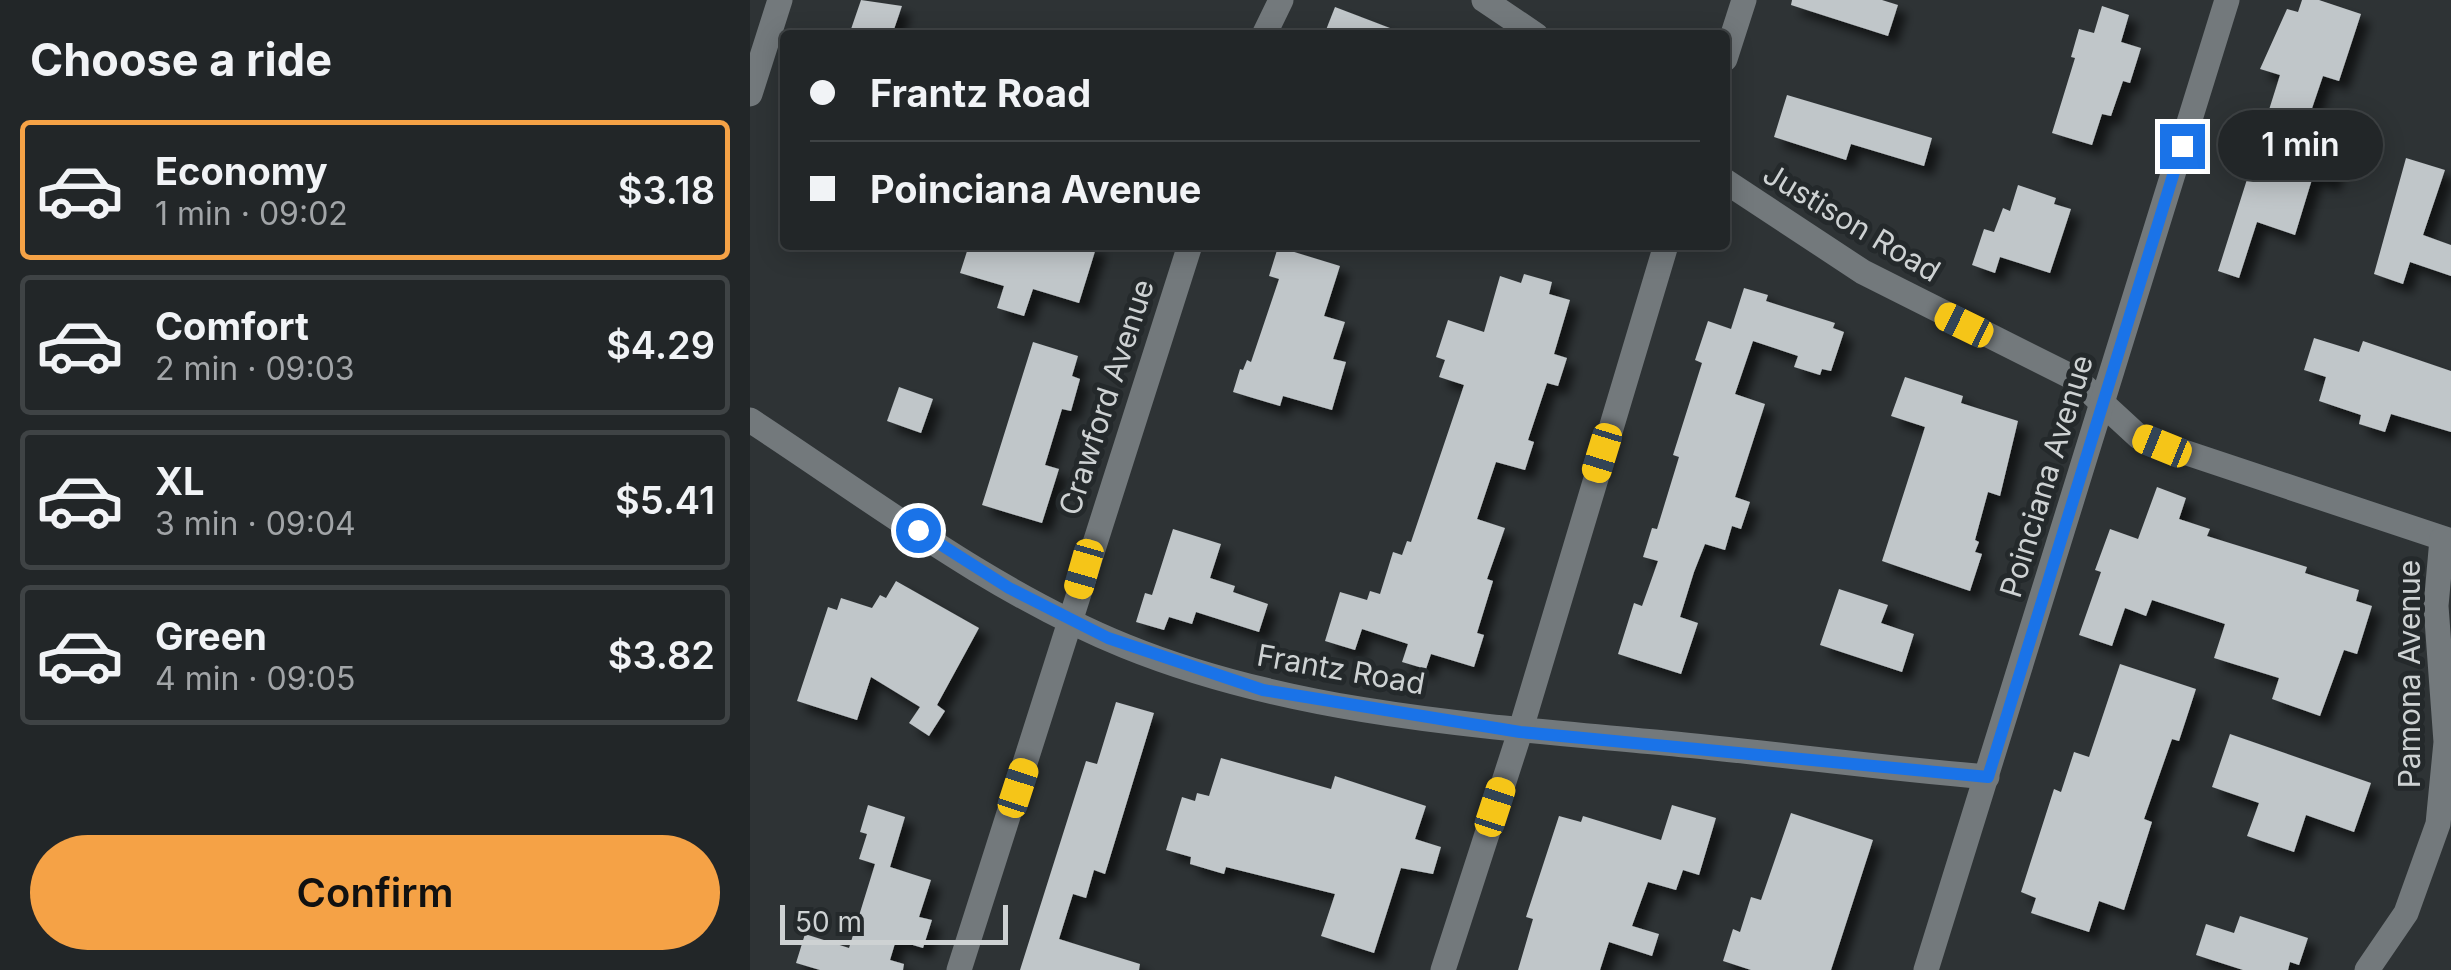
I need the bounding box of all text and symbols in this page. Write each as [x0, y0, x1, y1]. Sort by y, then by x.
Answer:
text: Choose a ride [30, 32, 332, 87]
text: Frantz Road [870, 70, 1091, 116]
callout: 1 min [2217, 111, 2382, 181]
route end [2160, 124, 2205, 169]
text: 1 min [2261, 125, 2340, 164]
icon: car [35, 145, 125, 235]
text: Economy [155, 148, 328, 194]
street label: Justison Road [1757, 155, 1947, 289]
text: Poinciana Avenue [870, 166, 1201, 212]
text: $3.18 [618, 167, 715, 213]
text: 1 min · 09:02 [155, 194, 348, 233]
street label: Crawford Avenue [1051, 275, 1161, 519]
car [1930, 298, 1998, 352]
icon: car [35, 300, 125, 390]
text: Comfort [155, 303, 309, 349]
text: $4.29 [606, 322, 715, 368]
text: 2 min · 09:03 [155, 349, 355, 388]
street label: Poinciana Avenue [1992, 350, 2100, 602]
car [1579, 420, 1625, 486]
car [2129, 421, 2195, 471]
icon: car [35, 455, 125, 545]
text: XL [155, 458, 205, 504]
text: $5.41 [615, 477, 715, 523]
text: 3 min · 09:04 [155, 504, 356, 543]
route start [896, 508, 941, 553]
car [1061, 536, 1107, 602]
street label: Pamona Avenue [2391, 560, 2427, 788]
icon: car [35, 610, 125, 700]
text: Green [155, 613, 267, 659]
text: $3.82 [608, 632, 715, 678]
street label: Frantz Road [1254, 637, 1428, 701]
text: 4 min · 09:05 [155, 659, 355, 698]
car [994, 755, 1042, 821]
car [1471, 774, 1519, 840]
button: Confirm [30, 835, 720, 950]
scale bar [780, 900, 1008, 944]
text: 50 m [795, 905, 862, 939]

